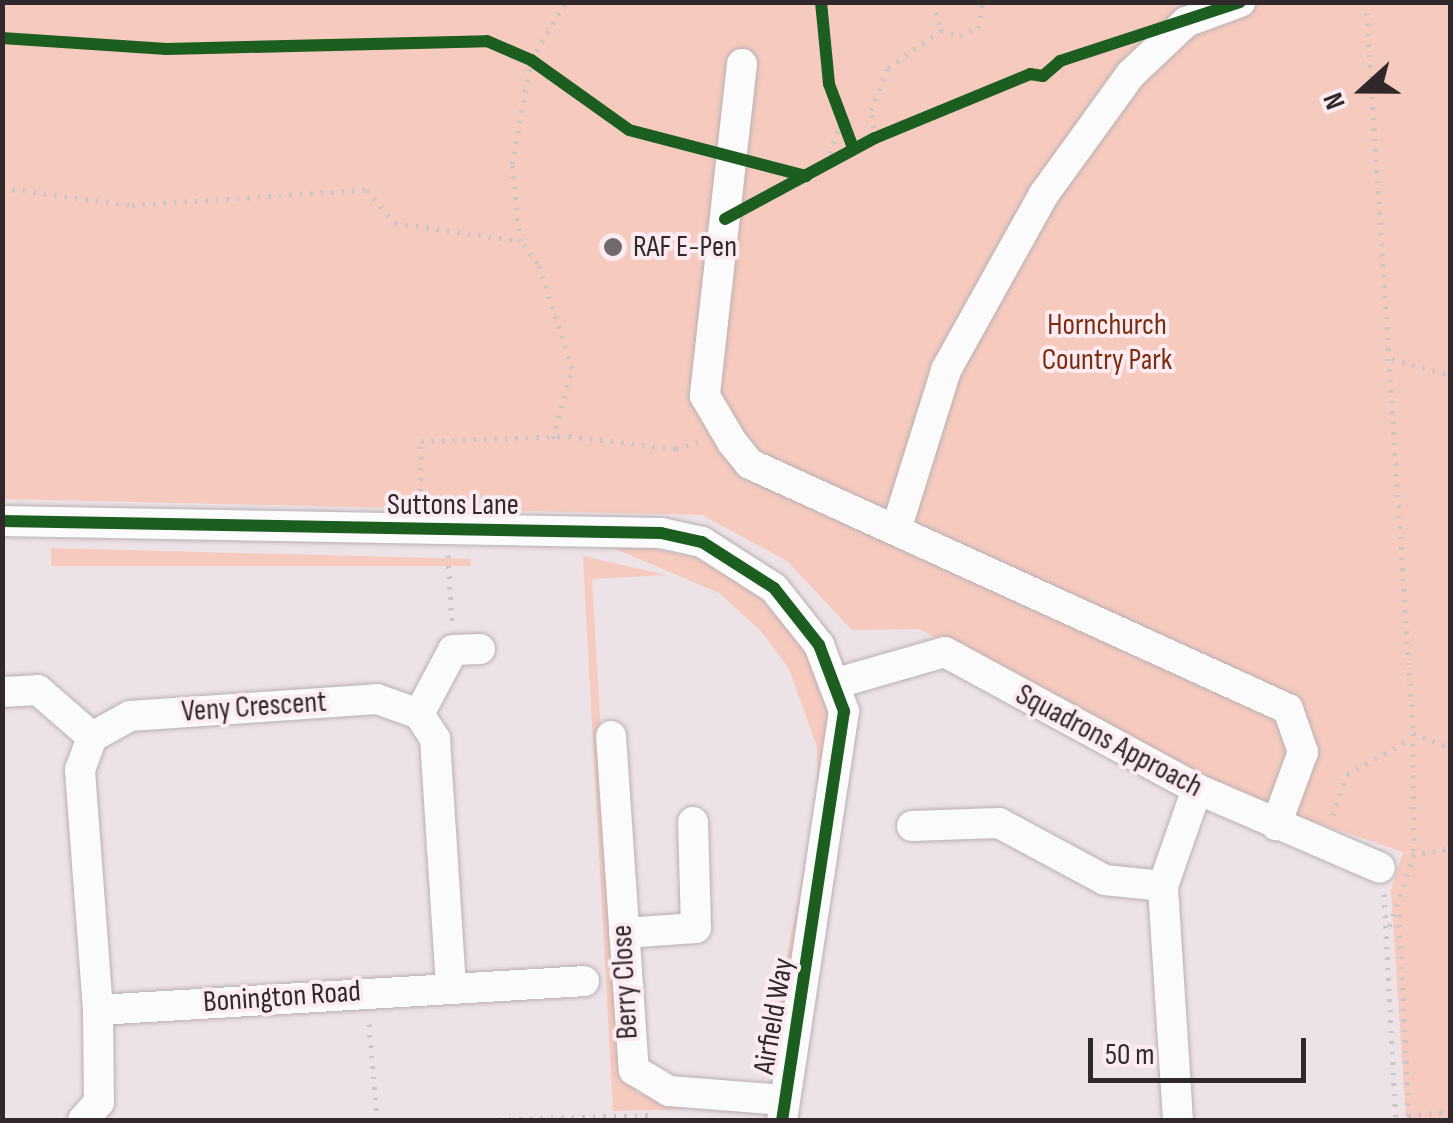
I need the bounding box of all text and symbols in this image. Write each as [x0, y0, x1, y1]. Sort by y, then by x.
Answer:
north arrow [1313, 40, 1413, 140]
text: N [1316, 88, 1353, 114]
place label: RAF E-Pen [633, 229, 737, 265]
marker: RAF E-Pen [602, 236, 624, 258]
park label: Hornchurch Country Park [1042, 307, 1172, 378]
street label: Suttons Lane [387, 487, 519, 523]
street label: Squadrons Approach [1010, 677, 1208, 805]
street label: Veny Crescent [180, 684, 328, 730]
street label: Berry Close [604, 924, 646, 1040]
street label: Airfield Way [746, 955, 802, 1077]
street label: Bonington Road [202, 974, 362, 1020]
scale bar [1093, 1018, 1310, 1080]
text: 50 m [1105, 1037, 1154, 1073]

